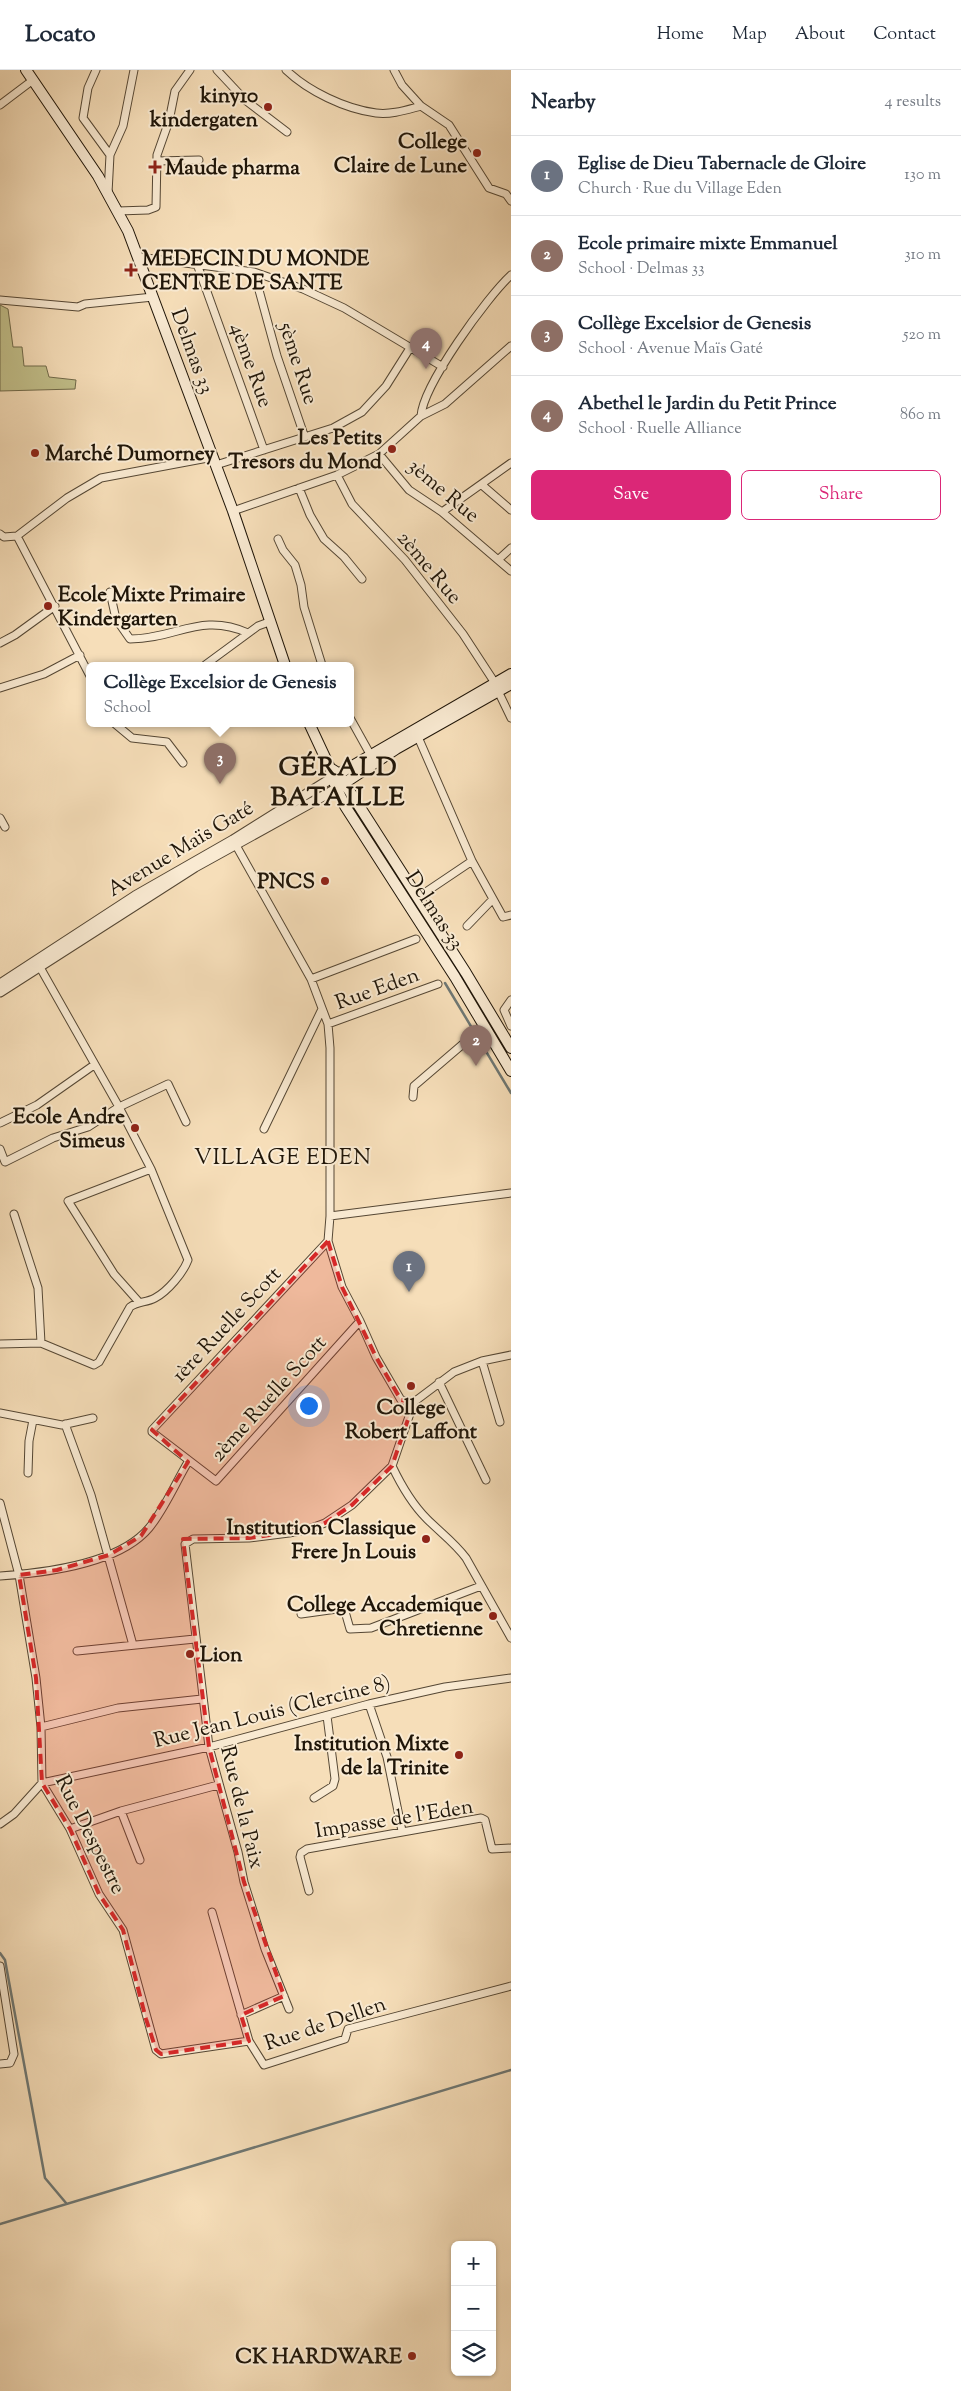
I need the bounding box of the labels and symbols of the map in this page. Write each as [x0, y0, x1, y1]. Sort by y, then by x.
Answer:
place label: kiny10 kindergaten [149, 82, 259, 136]
marker: kiny10 kindergaten [262, 101, 274, 113]
place label: College Claire de Lune [334, 128, 467, 182]
marker: College Claire de Lune [471, 147, 483, 159]
place label: Maude pharma [165, 154, 300, 184]
marker: Maude pharma [149, 161, 161, 173]
place label: MEDECIN DU MONDE CENTRE DE SANTE [142, 245, 370, 299]
marker: MEDECIN DU MONDE CENTRE DE SANTE [124, 263, 138, 277]
street label: Delmas 33 [162, 305, 220, 399]
street label: 5ème Rue [269, 318, 324, 409]
street label: 4ème Rue [221, 319, 279, 412]
pin: 4 [410, 328, 442, 369]
place label: Les Petits Tresors du Mond [228, 424, 382, 478]
place label: Marché Dumorney [45, 440, 215, 470]
marker: Les Petits Tresors du Mond [386, 443, 398, 455]
marker: Marché Dumorney [29, 447, 41, 459]
street label: 3ème Rue [400, 452, 485, 531]
street label: 2ème Rue [389, 525, 468, 611]
place label: Ecole Mixte Primaire Kindergarten [58, 581, 246, 635]
marker: Ecole Mixte Primaire Kindergarten [42, 600, 54, 612]
pin: 3 [204, 743, 236, 784]
district label: GÉRALD BATAILLE [270, 750, 406, 817]
street label: Avenue Maïs Gaté [102, 794, 260, 905]
street label: Delmas 33 [397, 866, 470, 957]
place label: PNCS [257, 868, 315, 898]
marker: PNCS [319, 875, 331, 887]
street label: Rue Eden [332, 961, 424, 1019]
pin: 2 [460, 1025, 492, 1066]
place label: Ecole Andre Simeus [13, 1103, 125, 1157]
marker: Ecole Andre Simeus [129, 1122, 141, 1134]
district label: VILLAGE EDEN [194, 1143, 372, 1175]
pin: 1 [393, 1251, 425, 1292]
street label: 1ère Ruelle Scott [166, 1261, 289, 1390]
street label: 2ème Ruelle Scott [205, 1330, 334, 1469]
marker: College Robert Laffont [405, 1380, 417, 1392]
your location [296, 1393, 322, 1419]
place label: College Robert Laffont [345, 1394, 478, 1448]
place label: Institution Classique Frere Jn Louis [226, 1514, 416, 1568]
marker: Institution Classique Frere Jn Louis [420, 1533, 432, 1545]
place label: College Accademique Chretienne [287, 1591, 483, 1645]
marker: College Accademique Chretienne [487, 1610, 499, 1622]
place label: Lion [200, 1641, 243, 1671]
marker: Lion [184, 1648, 196, 1660]
street label: Rue Jean Louis (Clercine 8) [151, 1669, 394, 1757]
place label: Institution Mixte de la Trinite [294, 1730, 449, 1784]
street label: Rue de la Paix [211, 1743, 271, 1872]
marker: Institution Mixte de la Trinite [453, 1749, 465, 1761]
street label: Rue Despestre [46, 1770, 132, 1900]
street label: Impasse de l'Eden [313, 1793, 476, 1847]
street label: Rue de Dellen [261, 1990, 390, 2060]
place label: CK HARDWARE [235, 2343, 402, 2373]
marker: CK HARDWARE [406, 2350, 418, 2362]

